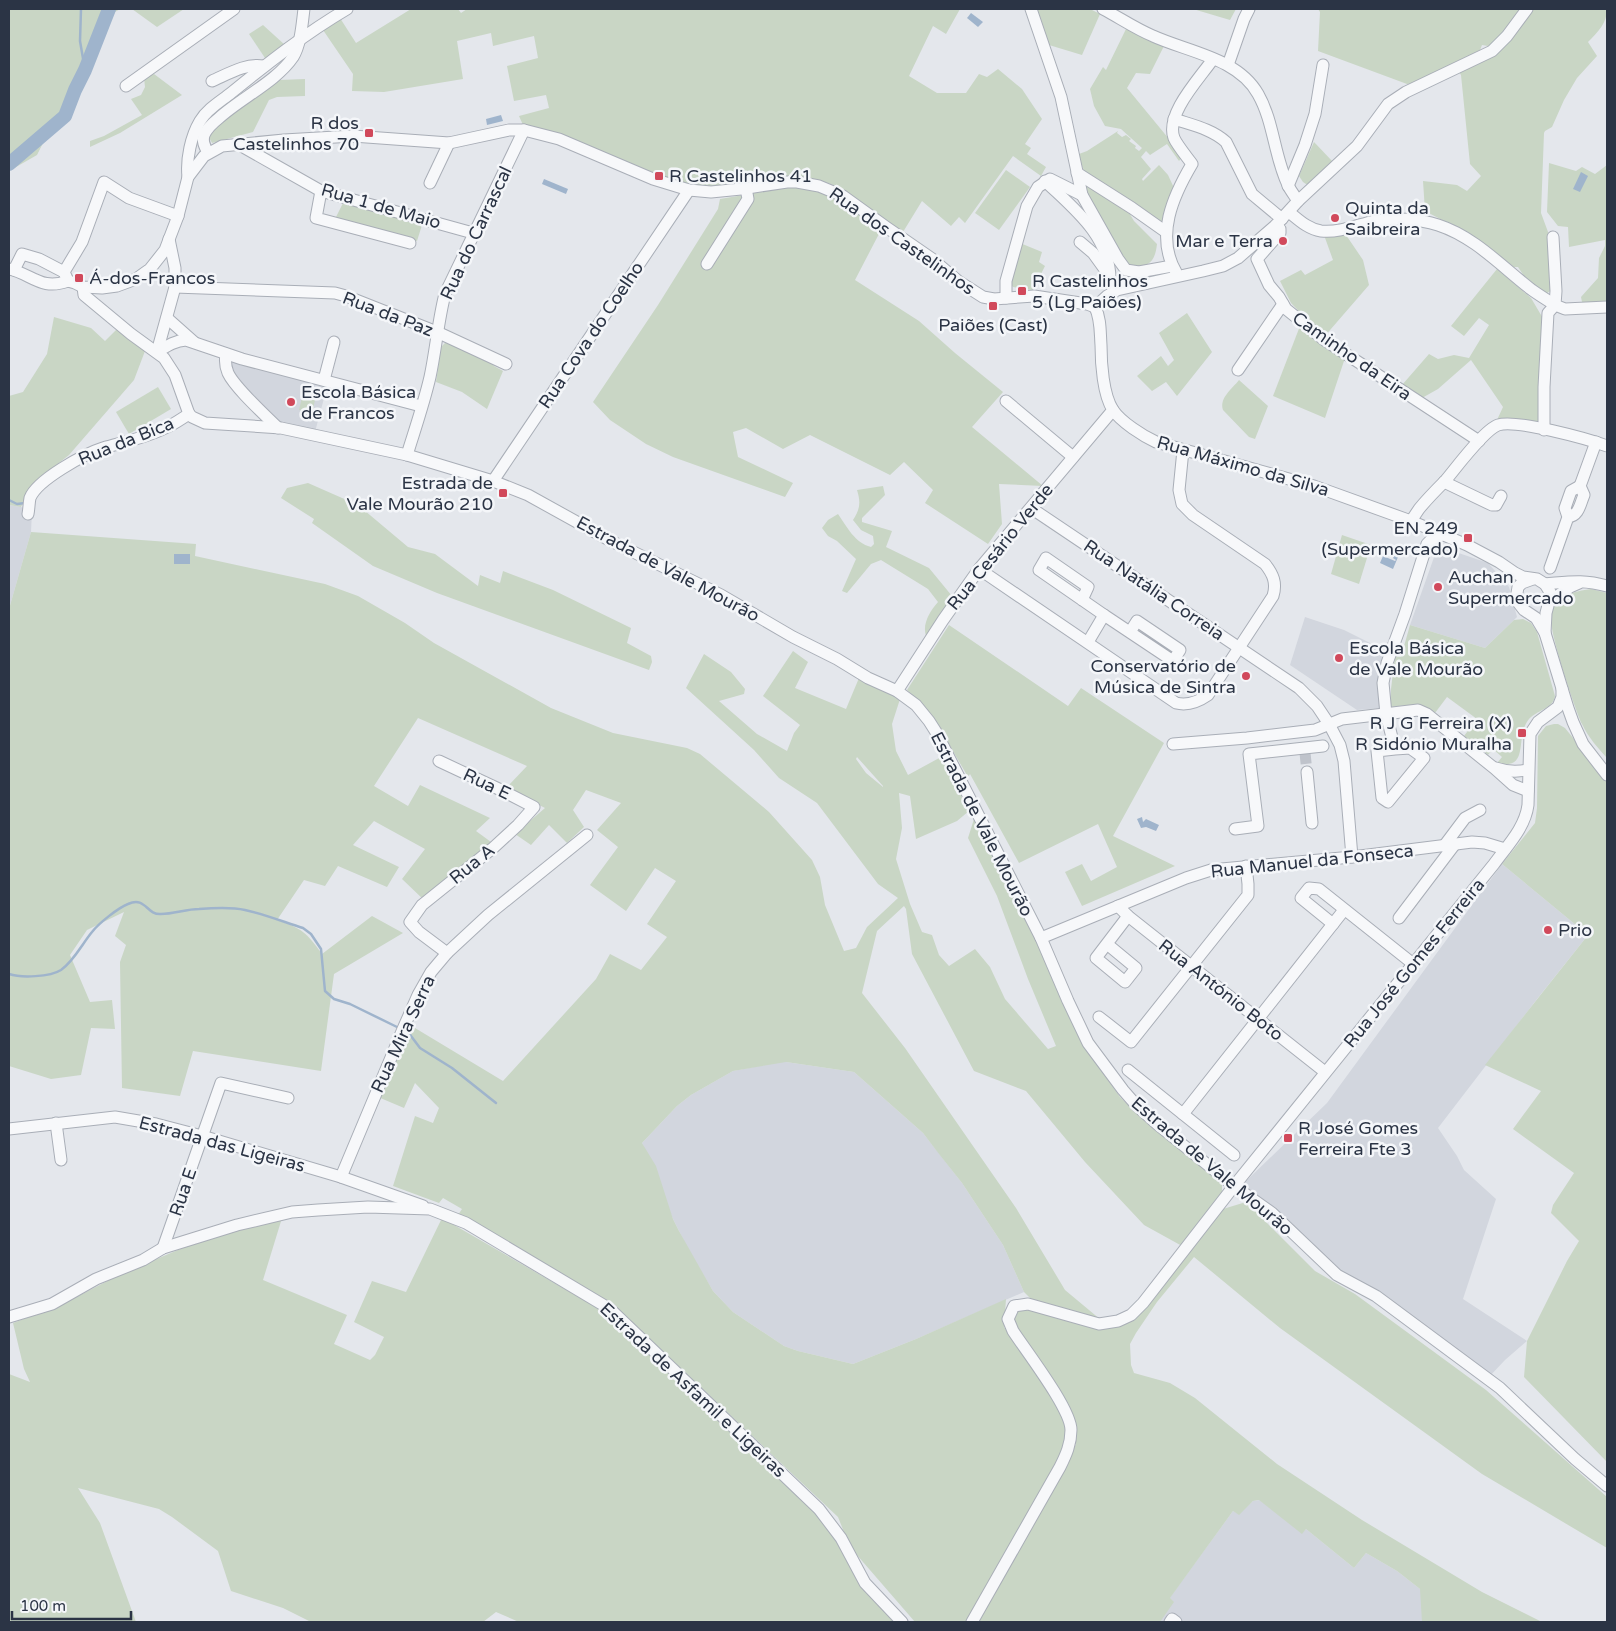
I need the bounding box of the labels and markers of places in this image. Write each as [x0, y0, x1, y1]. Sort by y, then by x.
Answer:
place label: R dos Castelinhos 70 [233, 112, 359, 155]
marker: R dos Castelinhos 70 [363, 127, 375, 139]
place label: R Castelinhos 41 [669, 165, 812, 187]
marker: R Castelinhos 41 [653, 170, 665, 182]
place label: Quinta da Saibreira [1345, 197, 1429, 240]
marker: Quinta da Saibreira [1329, 212, 1341, 224]
place label: Mar e Terra [1175, 230, 1273, 252]
marker: Mar e Terra [1277, 235, 1289, 247]
place label: Á-dos-Francos [89, 267, 215, 289]
place label: R Castelinhos 5 (Lg Paiões) [1032, 270, 1148, 313]
marker: Á-dos-Francos [73, 272, 85, 284]
marker: R Castelinhos 5 (Lg Paiões) [1016, 285, 1028, 297]
marker: Paiões (Cast) [987, 300, 999, 312]
place label: Paiões (Cast) [938, 314, 1048, 336]
place label: Escola Básica de Francos [301, 381, 416, 424]
marker: Escola Básica de Francos [285, 396, 297, 408]
place label: Estrada de Vale Mourão 210 [346, 472, 493, 515]
marker: Estrada de Vale Mourão 210 [497, 487, 509, 499]
place label: EN 249 (Supermercado) [1321, 517, 1458, 560]
marker: EN 249 (Supermercado) [1462, 532, 1474, 544]
place label: Auchan Supermercado [1448, 566, 1574, 609]
marker: Auchan Supermercado [1432, 581, 1444, 593]
place label: Escola Básica de Vale Mourão [1349, 637, 1483, 680]
marker: Escola Básica de Vale Mourão [1333, 652, 1345, 664]
place label: Conservatório de Música de Sintra [1091, 655, 1236, 698]
marker: Conservatório de Música de Sintra [1240, 670, 1252, 682]
place label: R J G Ferreira (X) R Sidónio Muralha [1355, 712, 1512, 755]
marker: R J G Ferreira (X) R Sidónio Muralha [1516, 727, 1528, 739]
place label: Prio [1558, 919, 1592, 941]
marker: Prio [1542, 924, 1554, 936]
place label: R José Gomes Ferreira Fte 3 [1298, 1117, 1418, 1160]
marker: R José Gomes Ferreira Fte 3 [1282, 1132, 1294, 1144]

